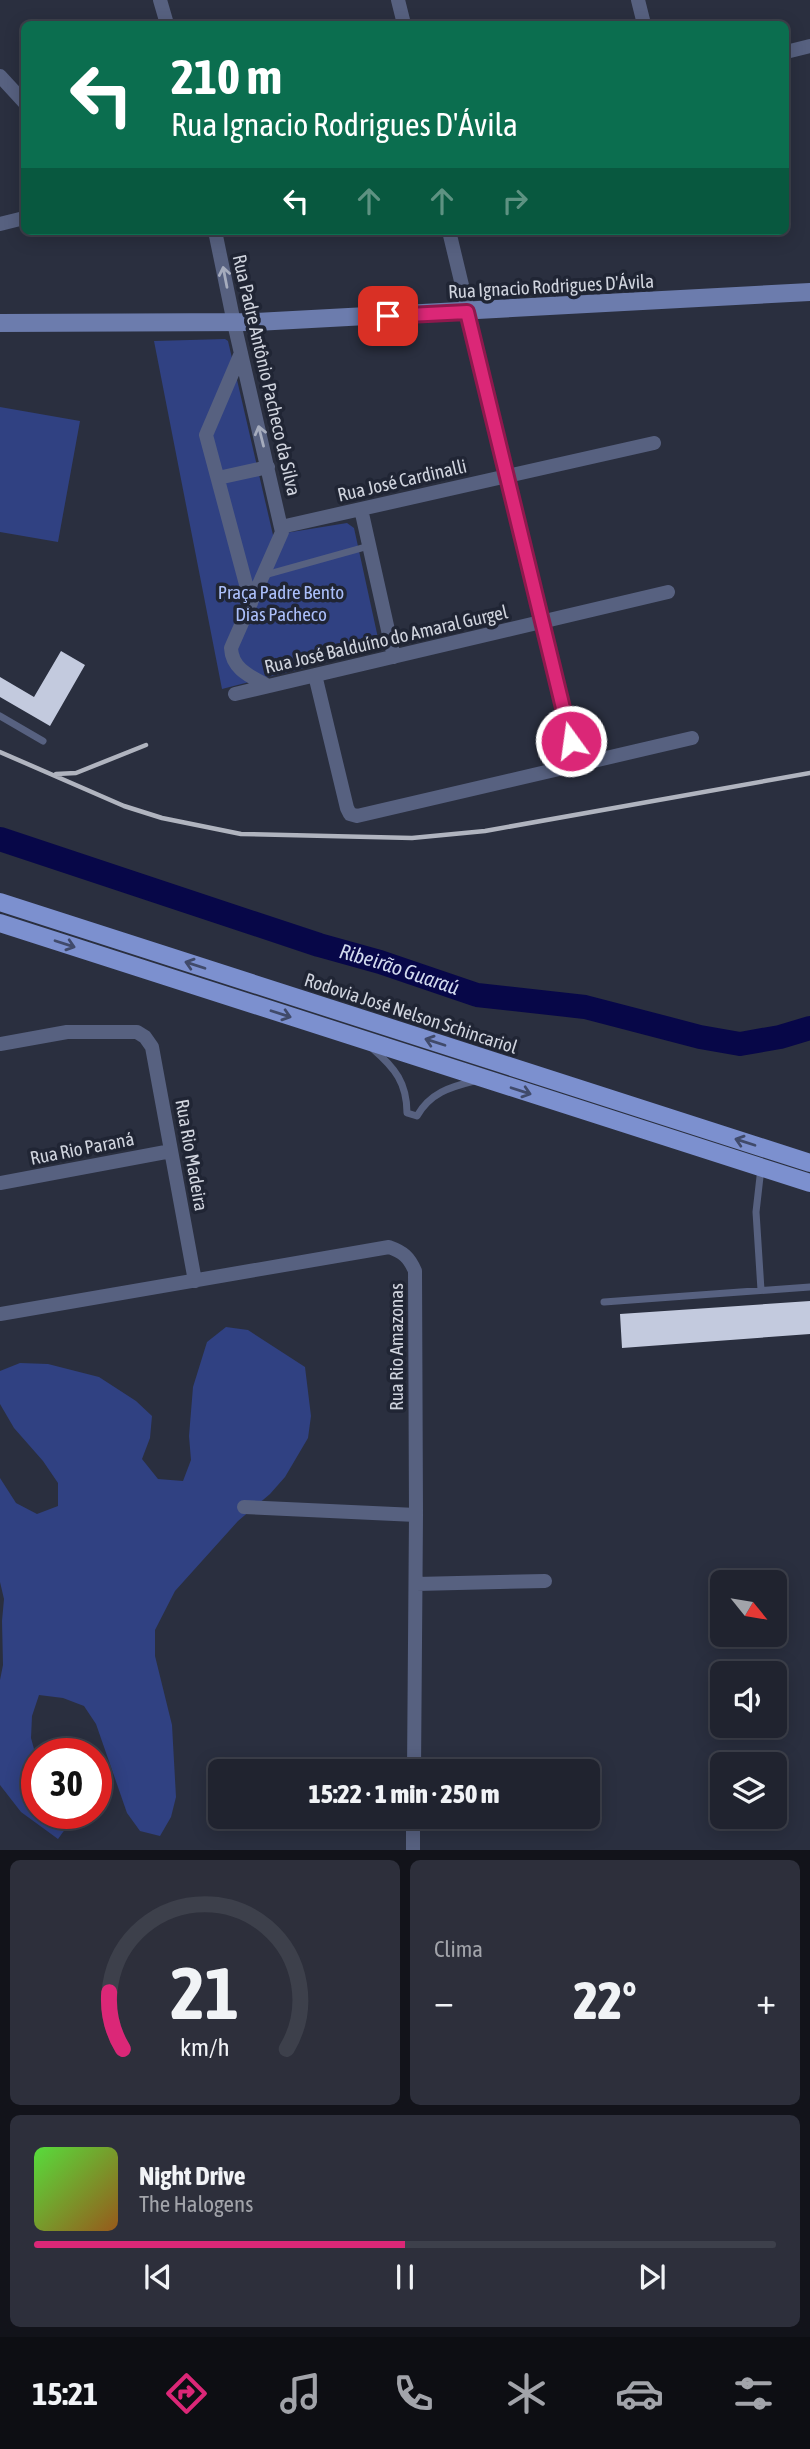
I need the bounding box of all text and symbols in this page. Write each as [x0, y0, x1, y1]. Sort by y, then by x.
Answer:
text: 210 m [171, 48, 282, 104]
icon: left [56, 49, 147, 140]
text: Rua Ignacio Rodrigues D'Ávila [171, 106, 518, 143]
icon: left [277, 182, 315, 220]
icon: ahead [350, 182, 388, 220]
icon: ahead [423, 182, 461, 220]
icon: right [496, 182, 534, 220]
street label: Rua Padre Antônio Pacheco da Silva [229, 252, 305, 498]
one-way arrow [217, 266, 231, 289]
street label: Rua Ignacio Rodrigues D'Ávila [448, 270, 654, 302]
pin [358, 286, 418, 346]
icon: arrive [369, 297, 407, 335]
one-way arrow [254, 425, 267, 448]
street label: Rua José Cardinalli [335, 454, 469, 506]
park label: Praça Padre Bento Dias Pacheco [218, 581, 344, 625]
street label: Rua José Balduíno do Amaral Gurgel [262, 600, 510, 678]
position arrow [534, 704, 608, 778]
one-way arrow [54, 938, 76, 951]
water label: Ribeirão Guaraú [337, 938, 462, 999]
one-way arrow [185, 958, 207, 970]
street label: Rodovia José Nelson Schincariol [302, 968, 520, 1058]
one-way arrow [270, 1009, 292, 1021]
one-way arrow [425, 1035, 447, 1048]
one-way arrow [510, 1086, 532, 1098]
street label: Rua Rio Madeira [171, 1097, 213, 1213]
street label: Rua Rio Paraná [28, 1127, 136, 1169]
one-way arrow [734, 1135, 756, 1148]
street label: Rua Rio Amazonas [385, 1283, 407, 1411]
north arrow [710, 1570, 788, 1647]
map controls [710, 1570, 787, 1829]
button: sound [710, 1661, 787, 1738]
speed limit sign: 30 [21, 1738, 112, 1829]
button: layers [710, 1752, 787, 1829]
text: 15:22 · 1 min · 250 m [309, 1779, 499, 1809]
text: Clima [434, 1936, 483, 1962]
text: 21 [171, 1951, 239, 2034]
text: 22° [573, 1970, 637, 2030]
text: − [434, 1979, 454, 2022]
text: + [756, 1979, 776, 2022]
text: km/h [180, 2032, 230, 2060]
text: Night Drive [139, 2161, 246, 2191]
text: The Halogens [139, 2191, 253, 2217]
icon: previous [139, 2258, 177, 2296]
icon: pause [386, 2258, 424, 2296]
icon: next [633, 2258, 671, 2296]
icon: directions [162, 2369, 211, 2418]
icon: music [276, 2369, 325, 2418]
icon: phone [389, 2369, 438, 2418]
icon: climate [502, 2369, 551, 2418]
icon: car [615, 2369, 664, 2418]
icon: filters [729, 2369, 778, 2418]
text: 15:21 [32, 2375, 98, 2412]

